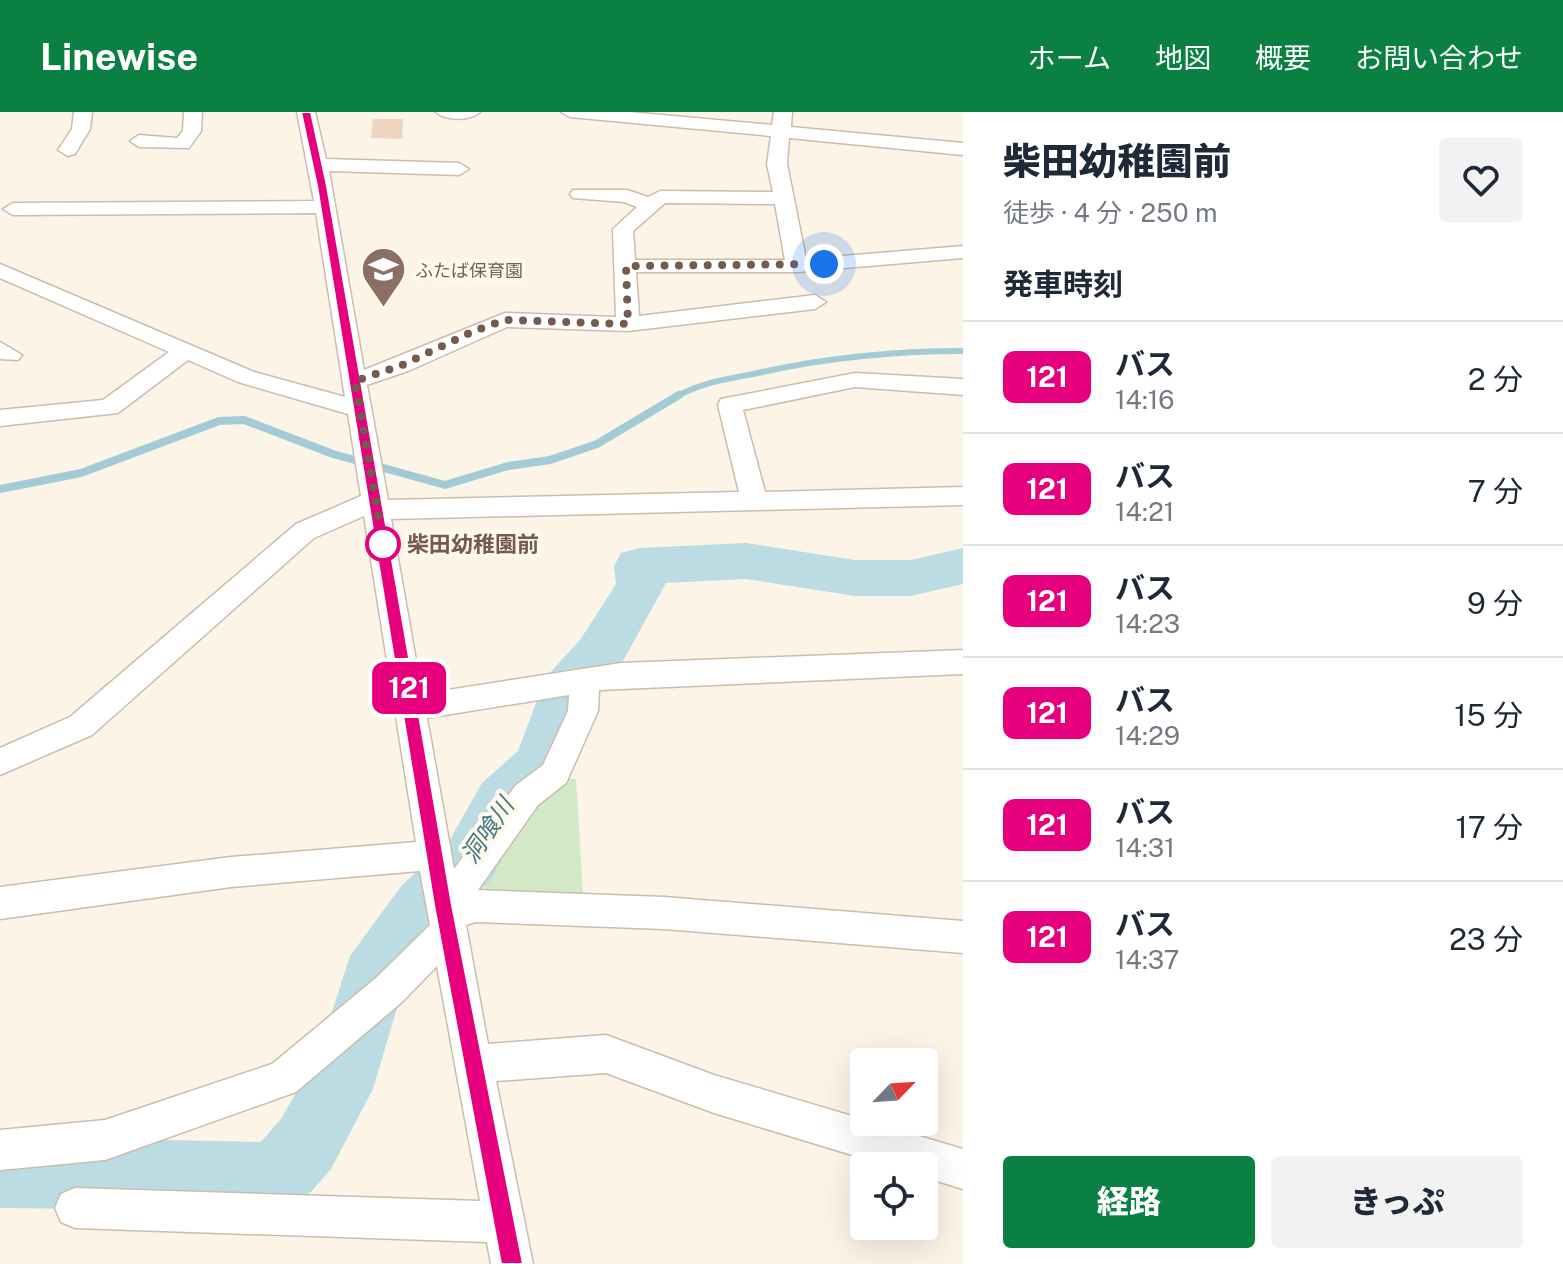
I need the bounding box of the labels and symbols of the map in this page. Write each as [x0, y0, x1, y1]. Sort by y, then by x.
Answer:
your location [804, 244, 844, 284]
school or university icon: ふたば保育園 [360, 246, 408, 309]
place label: ふたば保育園 [415, 260, 523, 281]
marker: 柴田幼稚園前 [366, 527, 400, 561]
place label: 柴田幼稚園前 [407, 531, 539, 557]
line badge: 121 [363, 662, 455, 714]
water label: 洞喰川 [455, 790, 520, 868]
north arrow [850, 1048, 938, 1136]

